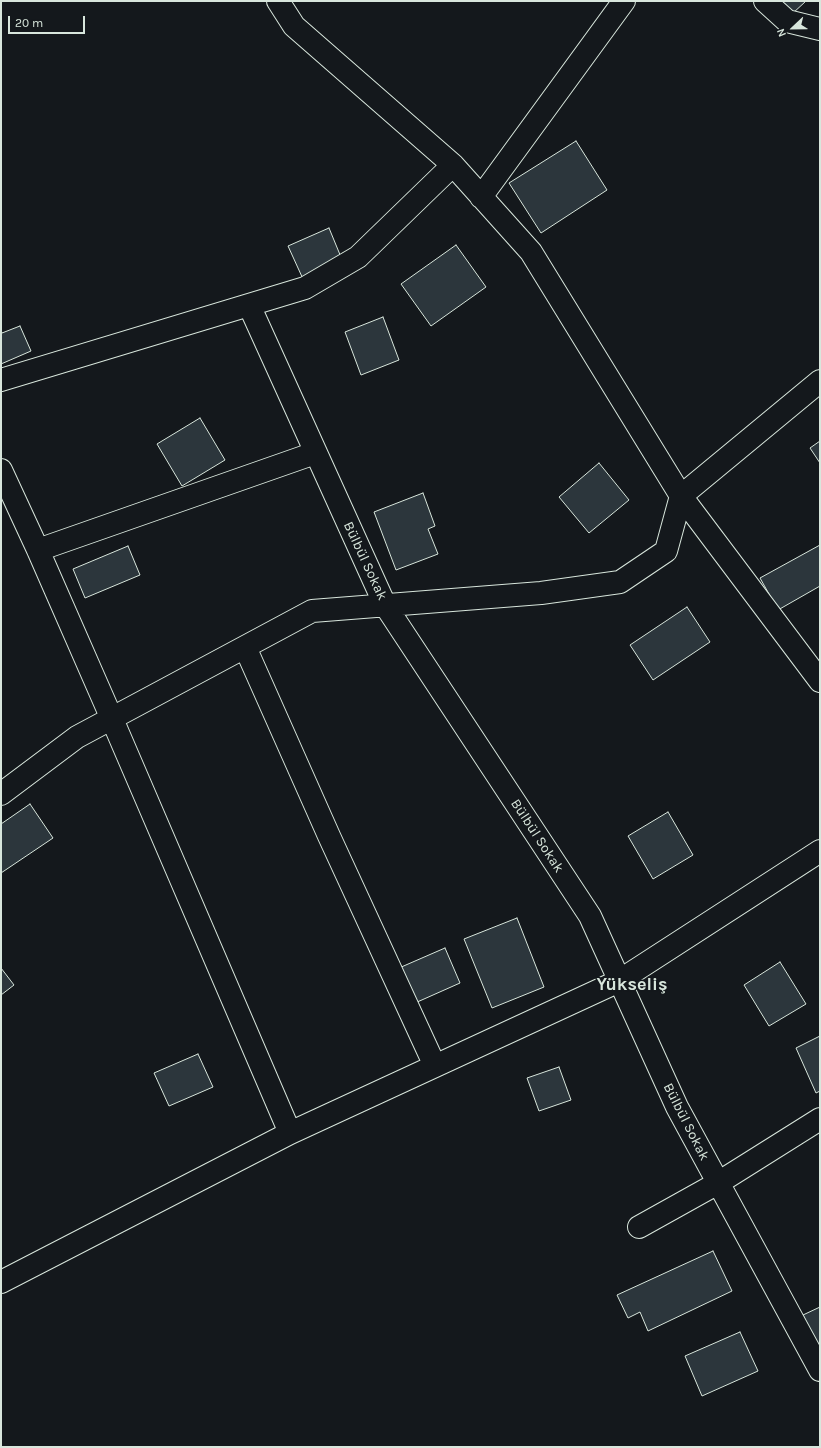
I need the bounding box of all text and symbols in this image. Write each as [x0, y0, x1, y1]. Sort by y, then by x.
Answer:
scale bar [10, 8, 87, 34]
north arrow [773, 8, 813, 48]
text: 20 m [15, 16, 43, 30]
text: N [774, 27, 789, 39]
street label: Bülbül Sokak [339, 519, 391, 603]
street label: Bülbül Sokak [507, 796, 567, 876]
district label: Yükseliş [597, 974, 667, 996]
street label: Bülbül Sokak [659, 1080, 713, 1164]

